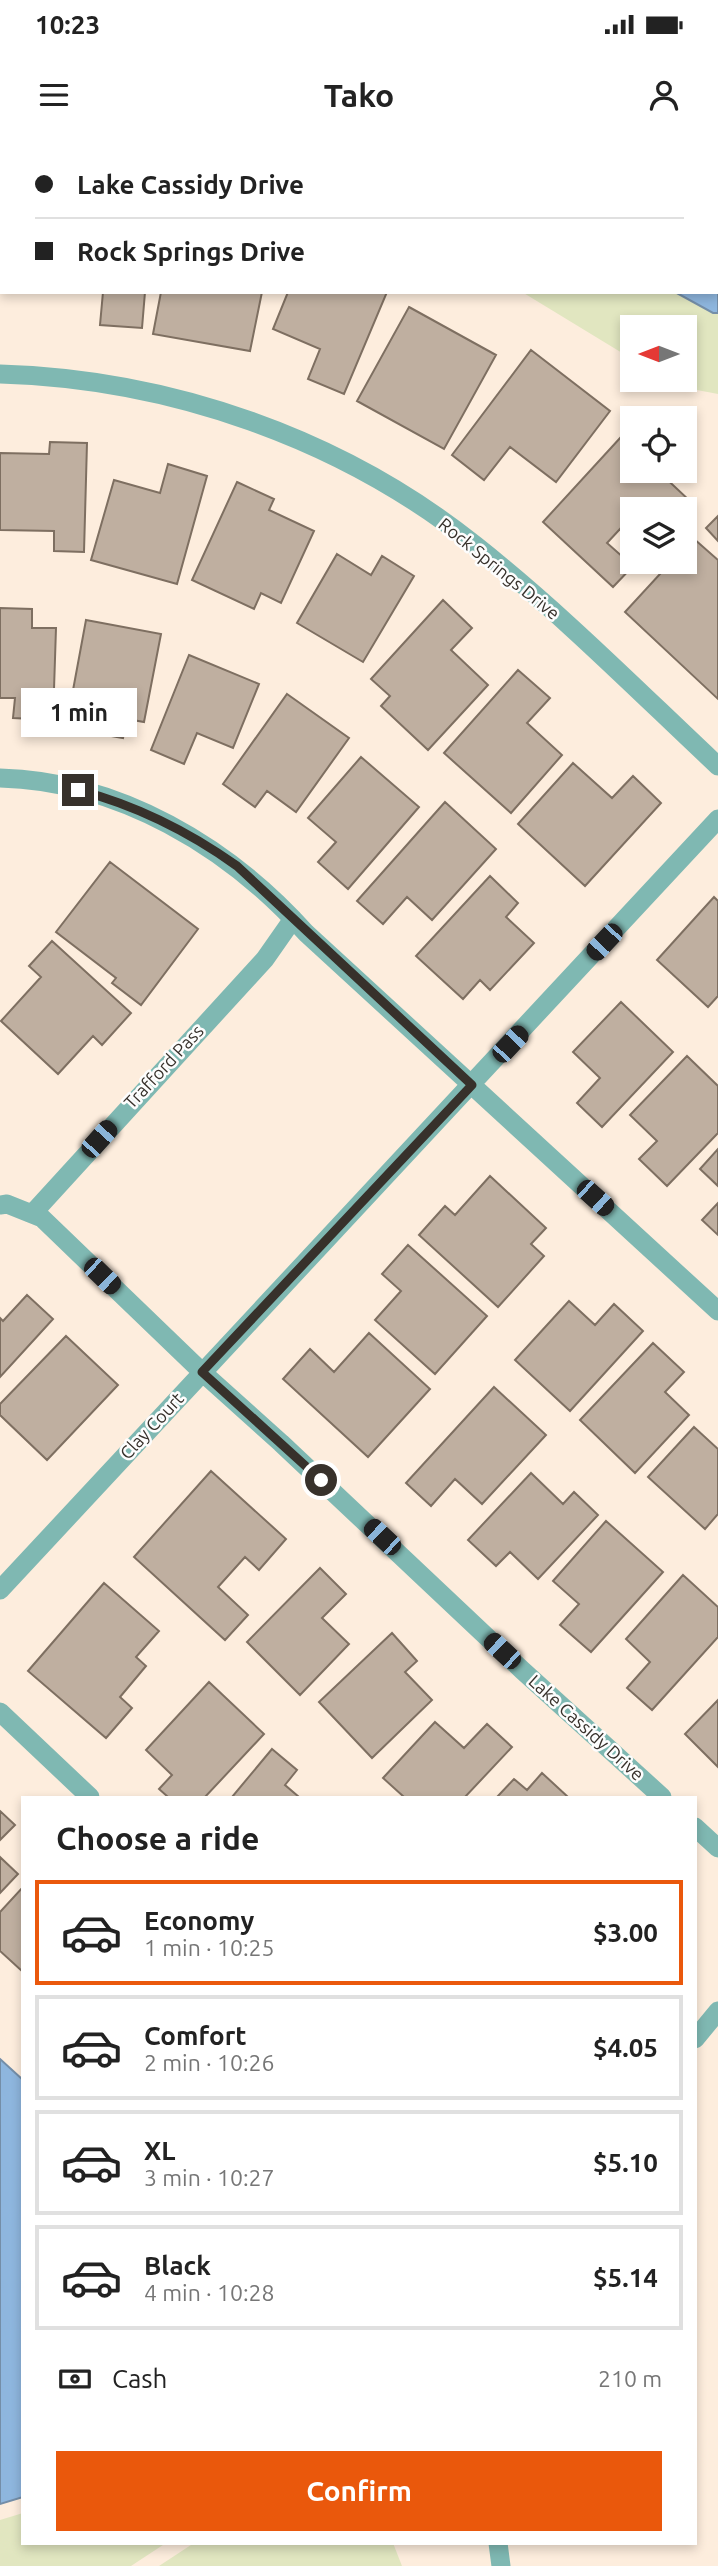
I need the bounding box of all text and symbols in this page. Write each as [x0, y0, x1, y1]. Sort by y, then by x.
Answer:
text: 10:23 [35, 10, 100, 39]
icon: menu [35, 76, 73, 114]
icon: person [645, 76, 683, 114]
text: Tako [324, 77, 394, 113]
text: Lake Cassidy Drive [77, 170, 304, 199]
text: Rock Springs Drive [77, 237, 305, 266]
north arrow [620, 315, 696, 392]
map controls [620, 315, 697, 574]
button: locate [620, 406, 697, 483]
button: layers [620, 497, 697, 574]
street label: Rock Springs Drive [435, 513, 564, 623]
callout: 1 min [20, 688, 136, 738]
text: 1 min [50, 700, 108, 725]
route end [62, 774, 94, 806]
car [582, 919, 627, 965]
street label: Trafford Pass [120, 1020, 207, 1112]
car [488, 1021, 533, 1067]
car [78, 1116, 121, 1162]
car [573, 1176, 618, 1220]
car [80, 1254, 125, 1298]
street label: Clay Court [115, 1388, 187, 1463]
route start [305, 1464, 337, 1496]
car [360, 1515, 405, 1559]
car [480, 1629, 525, 1673]
street label: Lake Cassidy Drive [525, 1670, 648, 1784]
text: Choose a ride [56, 1820, 259, 1856]
icon: car [60, 1901, 123, 1964]
text: Economy [144, 1906, 254, 1935]
text: $3.00 [593, 1918, 658, 1947]
text: 1 min · 10:25 [144, 1935, 275, 1960]
icon: car [60, 2016, 123, 2079]
text: Comfort [144, 2021, 247, 2050]
text: $4.05 [593, 2033, 658, 2062]
text: 2 min · 10:26 [144, 2050, 275, 2075]
icon: car [60, 2131, 123, 2194]
text: XL [144, 2136, 175, 2165]
text: $5.10 [593, 2148, 658, 2177]
text: 3 min · 10:27 [144, 2165, 275, 2190]
icon: car [60, 2246, 123, 2309]
text: Black [144, 2251, 211, 2280]
text: $5.14 [593, 2263, 658, 2292]
text: 4 min · 10:28 [144, 2280, 275, 2305]
icon: cash [56, 2360, 94, 2398]
text: Cash [112, 2364, 167, 2393]
text: 210 m [598, 2366, 662, 2391]
button: Confirm [56, 2451, 662, 2531]

